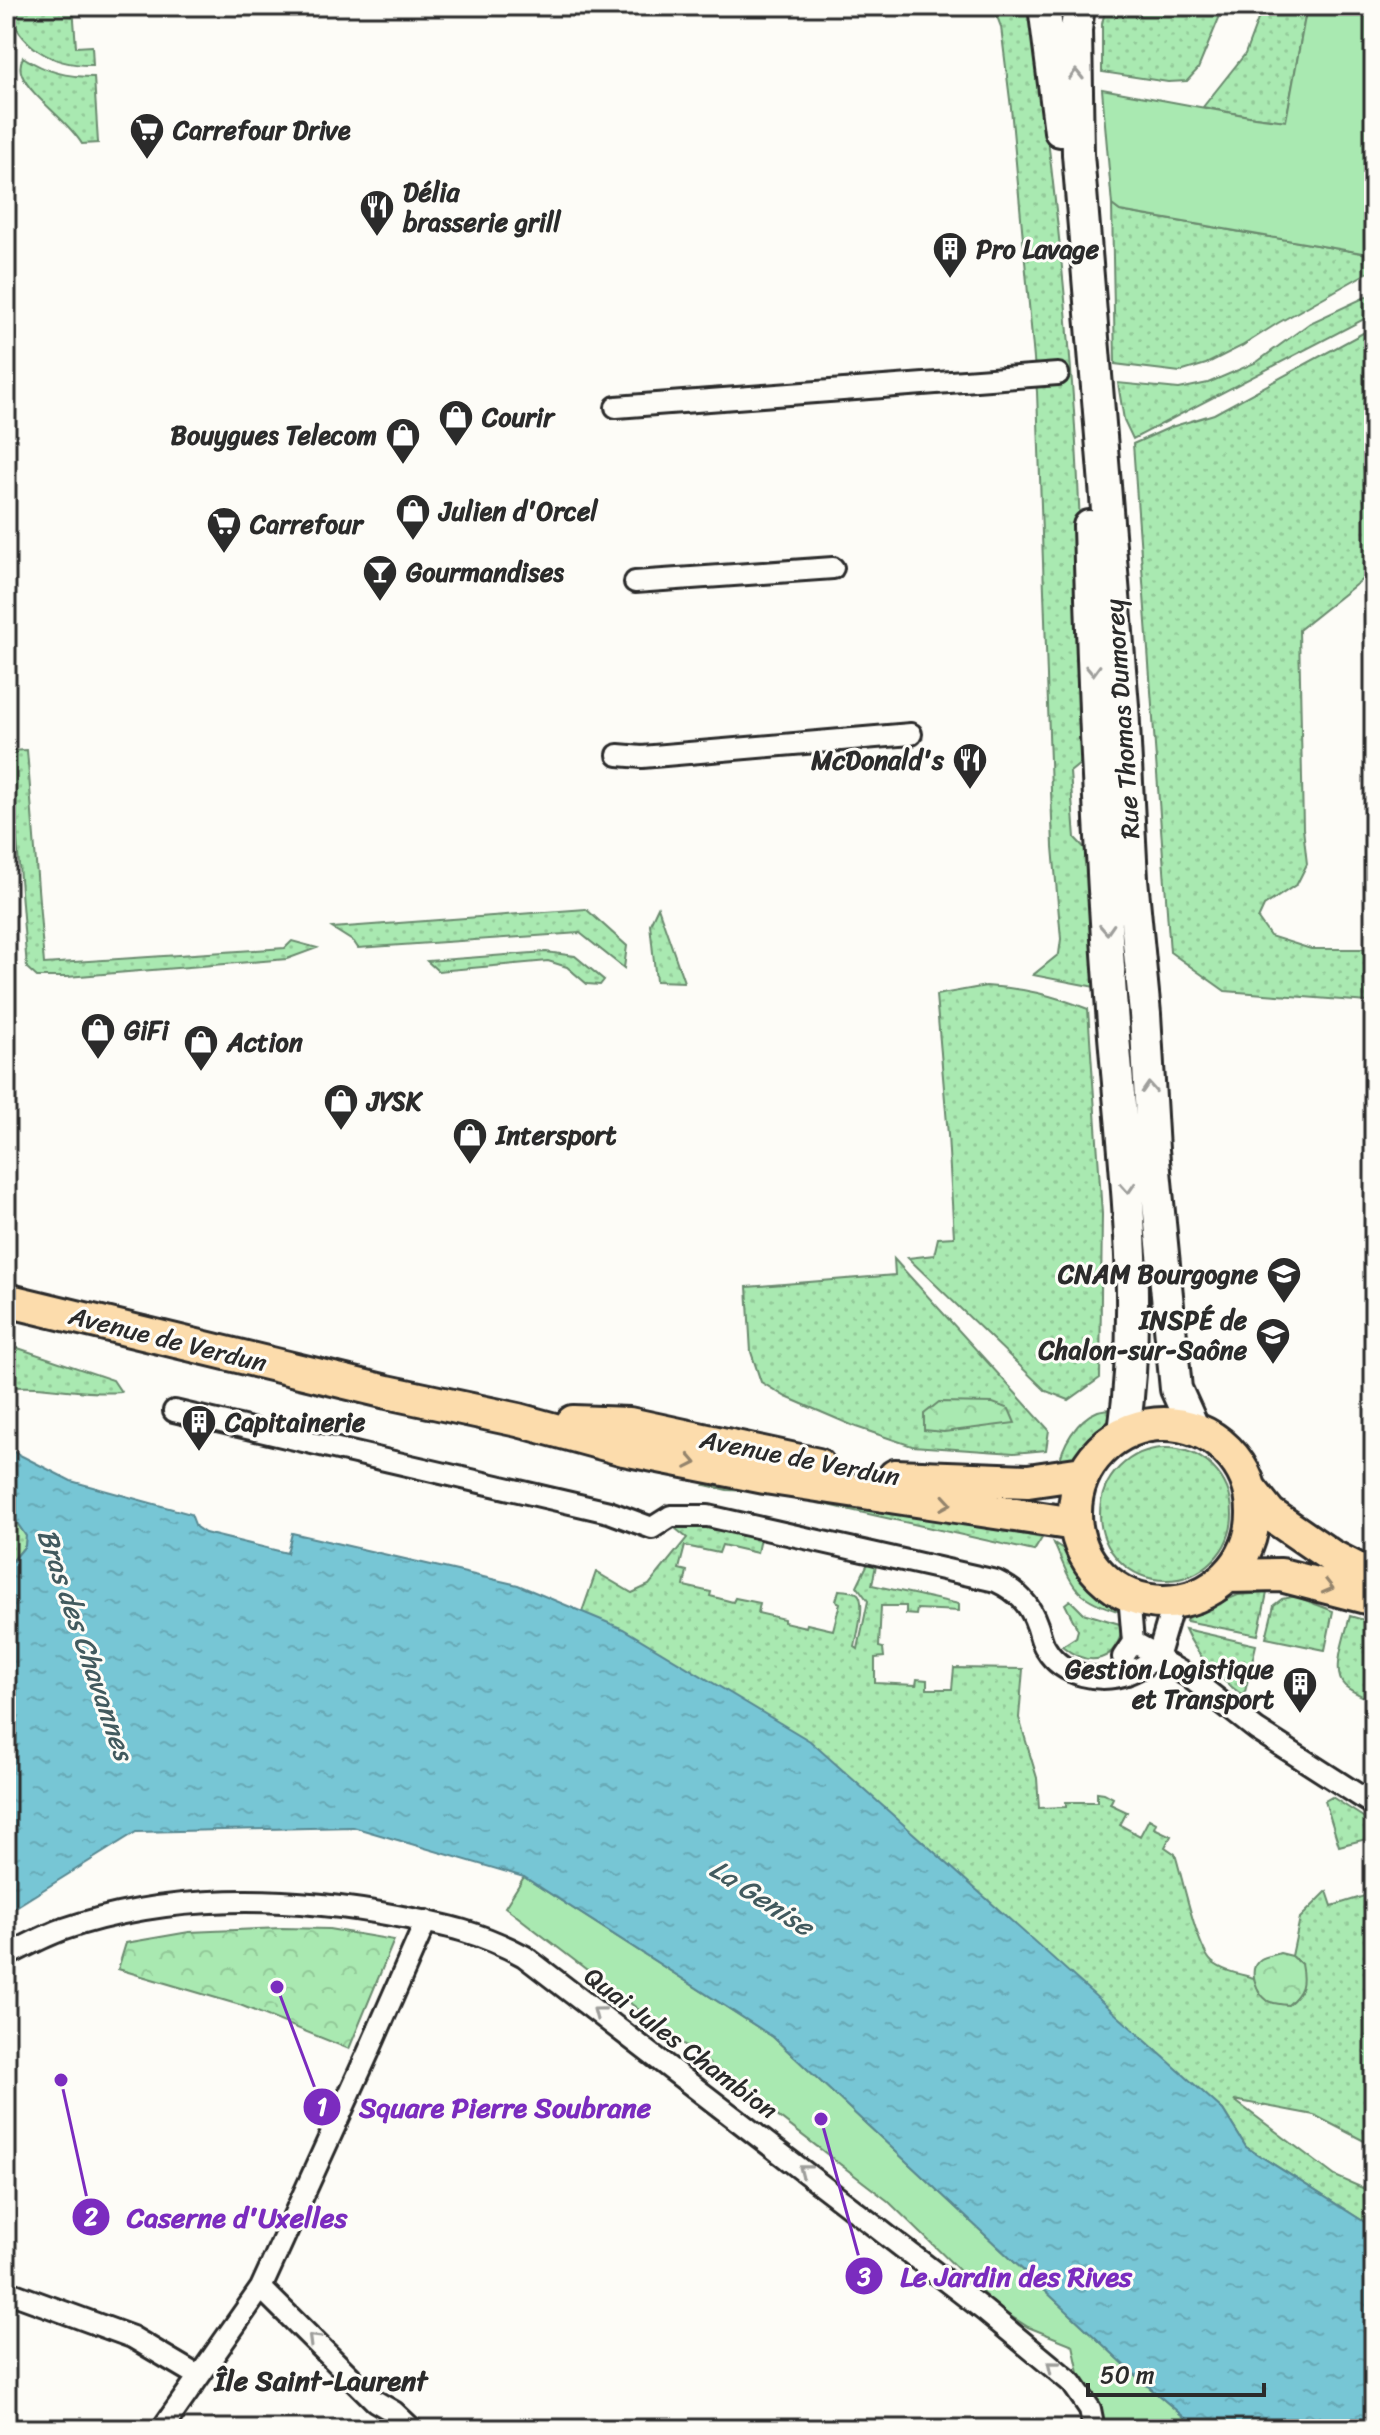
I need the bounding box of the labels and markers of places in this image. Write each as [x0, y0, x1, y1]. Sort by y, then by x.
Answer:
place label: Carrefour Drive [172, 107, 351, 153]
supermarket icon: Carrefour Drive [128, 111, 166, 161]
place label: Délia brasserie grill [402, 169, 562, 245]
restaurant icon: Délia brasserie grill [358, 188, 396, 238]
place label: Pro Lavage [976, 226, 1100, 272]
building icon: Pro Lavage [931, 230, 969, 280]
place label: Courir [481, 394, 556, 440]
shop icon: Courir [437, 398, 475, 448]
place label: Bouygues Telecom [171, 412, 377, 458]
shop icon: Bouygues Telecom [384, 416, 422, 466]
place label: Julien d'Orcel [437, 488, 599, 534]
shop icon: Julien d'Orcel [394, 492, 432, 542]
place label: Carrefour [249, 501, 365, 547]
supermarket icon: Carrefour [205, 505, 243, 555]
place label: Gourmandises [406, 549, 565, 595]
bar icon: Gourmandises [361, 553, 399, 603]
place label: McDonald's [810, 737, 945, 783]
restaurant icon: McDonald's [951, 741, 989, 791]
place label: GiFi [124, 1007, 171, 1053]
shop icon: GiFi [79, 1011, 117, 1061]
place label: Action [226, 1019, 304, 1065]
shop icon: Action [182, 1023, 220, 1073]
place label: JYSK [365, 1078, 424, 1124]
shop icon: JYSK [322, 1082, 360, 1132]
place label: Intersport [494, 1112, 617, 1158]
shop icon: Intersport [451, 1116, 489, 1166]
place label: CNAM Bourgogne [1057, 1251, 1259, 1297]
school or university icon: CNAM Bourgogne [1265, 1255, 1303, 1305]
place label: INSPÉ de Chalon-sur-Saône [1038, 1297, 1248, 1373]
school or university icon: INSPÉ de Chalon-sur-Saône [1254, 1316, 1292, 1366]
place label: Capitainerie [224, 1399, 366, 1445]
building icon: Capitainerie [180, 1403, 218, 1453]
place label: Gestion Logistique et Transport [1065, 1646, 1275, 1722]
building icon: Gestion Logistique et Transport [1281, 1665, 1319, 1715]
callout: Square Pierre Soubrane [302, 2081, 667, 2133]
callout: Caserne d'Uxelles [71, 2191, 363, 2243]
callout: Le Jardin des Rives [844, 2250, 1148, 2302]

